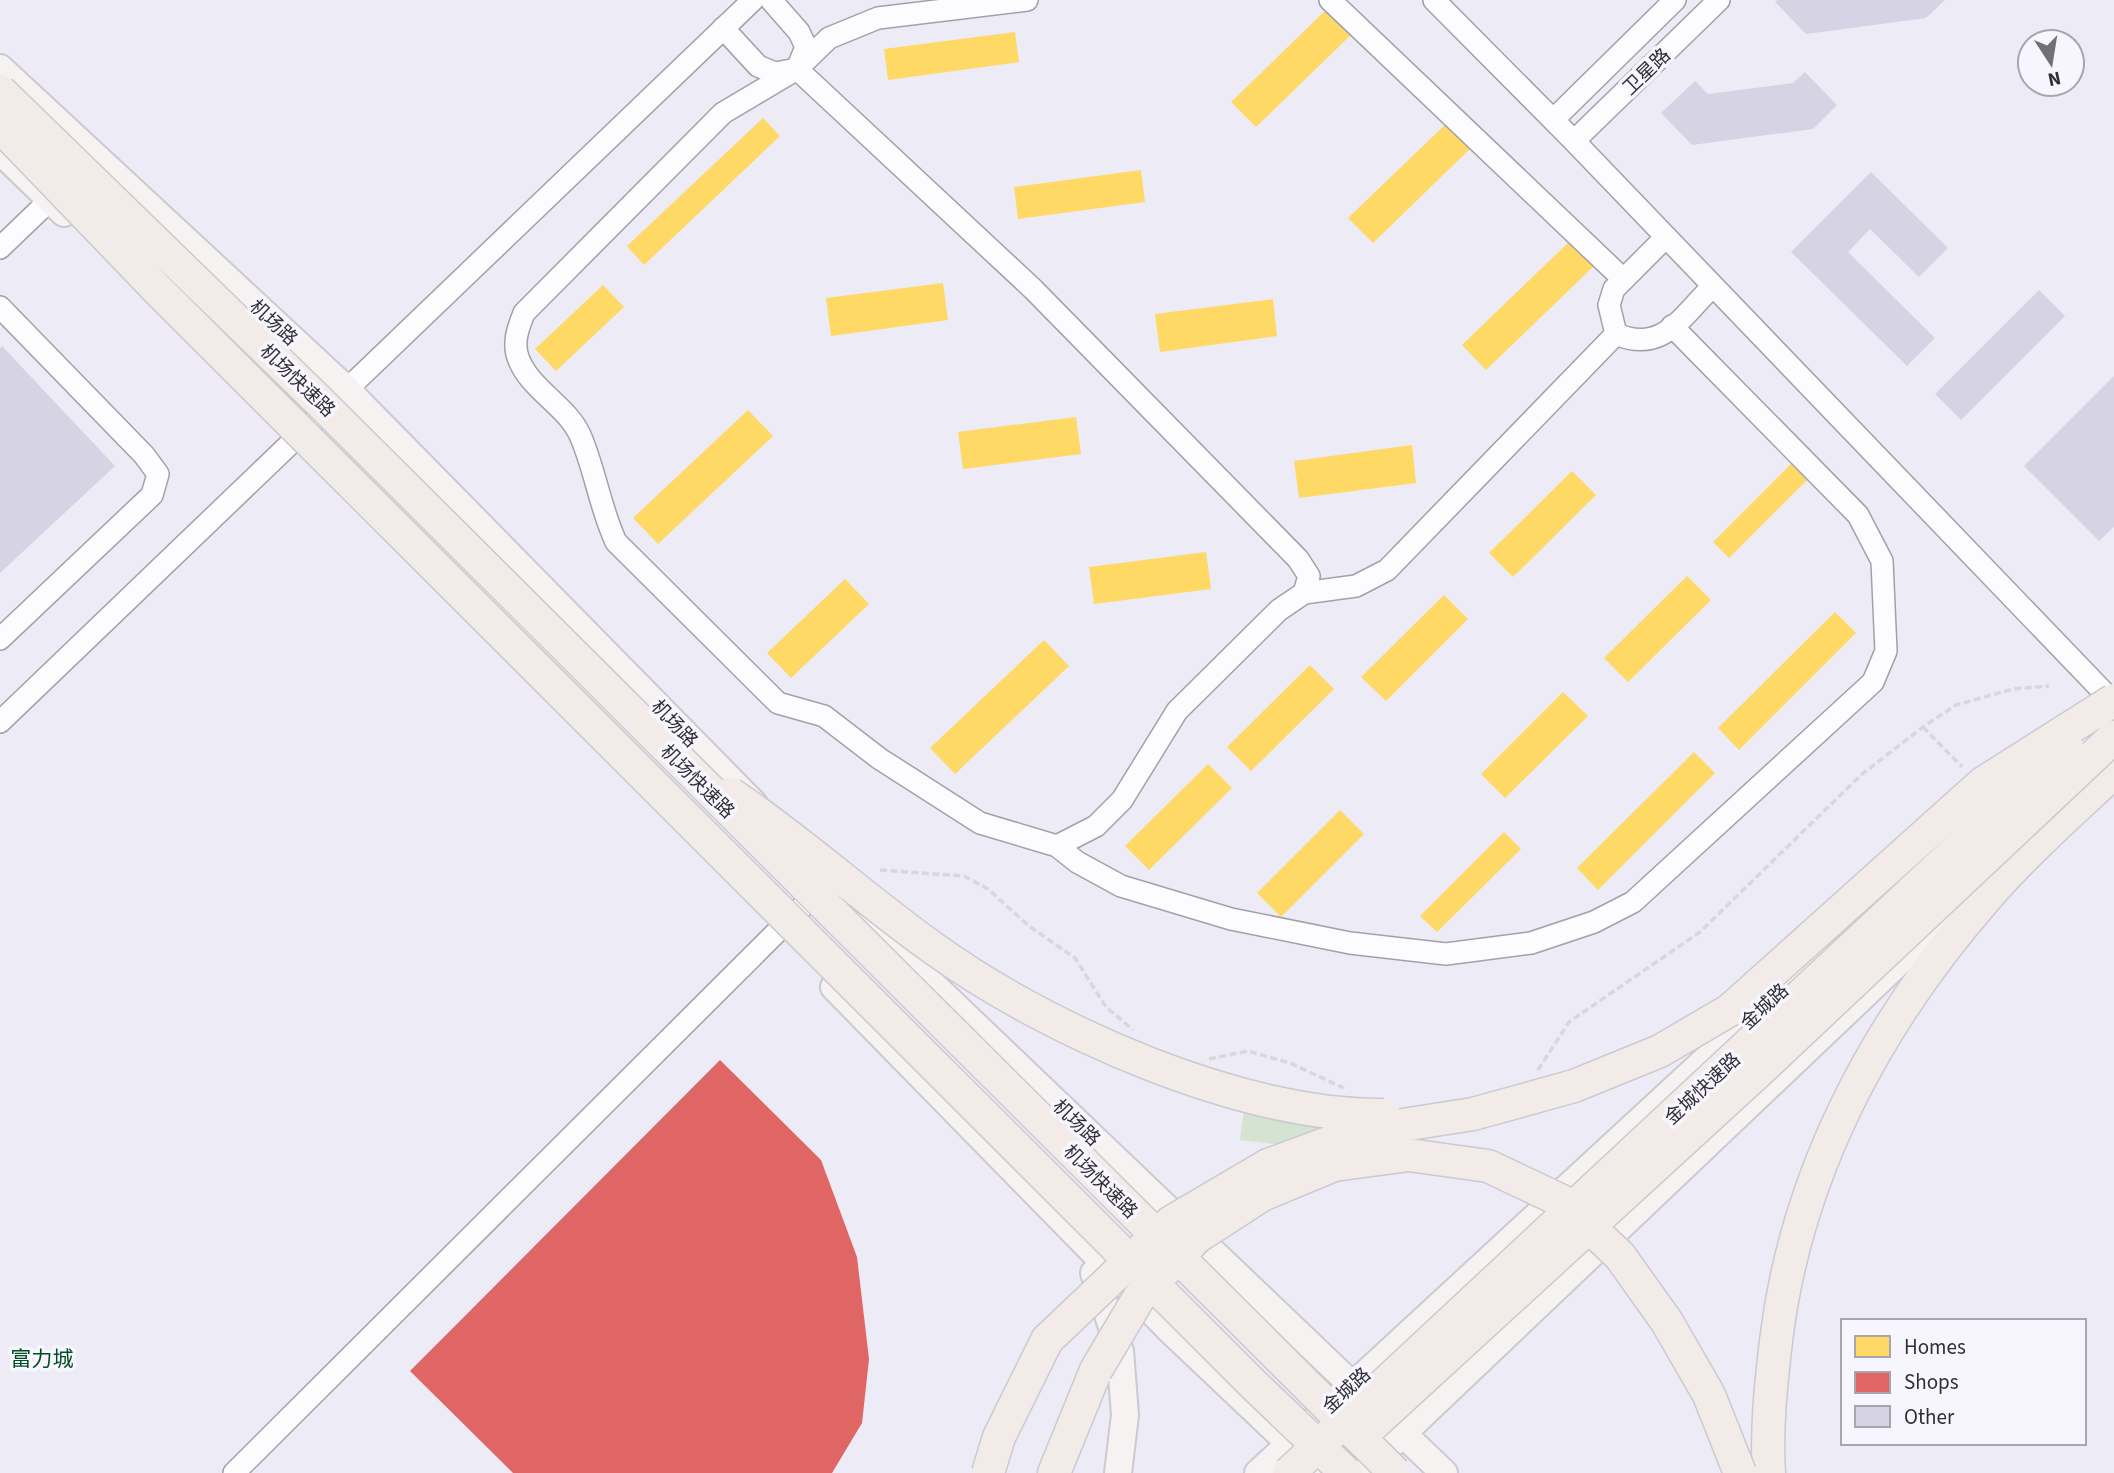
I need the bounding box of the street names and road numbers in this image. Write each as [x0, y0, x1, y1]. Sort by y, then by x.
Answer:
street label: 卫星路 [1617, 43, 1677, 102]
street label: 机场路 [243, 294, 303, 352]
street label: 机场快速路 [253, 338, 341, 424]
street label: 机场路 [644, 694, 703, 754]
street label: 机场快速路 [654, 739, 740, 825]
street label: 金城路 [1735, 978, 1795, 1036]
street label: 金城快速路 [1659, 1047, 1747, 1131]
street label: 机场路 [1046, 1094, 1106, 1153]
street label: 机场快速路 [1057, 1139, 1143, 1225]
street label: 金城路 [1317, 1362, 1377, 1420]

